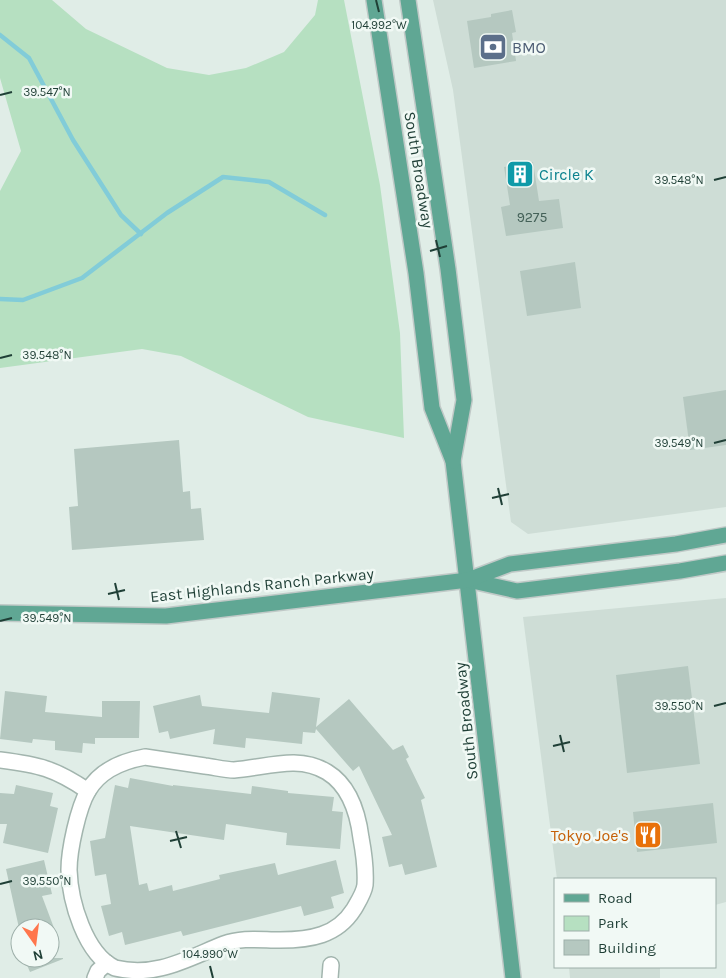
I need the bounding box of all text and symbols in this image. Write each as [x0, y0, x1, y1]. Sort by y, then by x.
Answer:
text: 104.992°W [351, 18, 407, 32]
bank icon: BMO [478, 32, 508, 62]
place label: BMO [512, 38, 546, 57]
text: 39.547°N [23, 85, 71, 99]
street label: South Broadway [400, 110, 438, 230]
building icon: Circle K [505, 159, 535, 189]
place label: Circle K [539, 165, 594, 184]
text: 39.548°N [654, 173, 704, 187]
house number: 9275 [517, 209, 547, 226]
text: 39.548°N [22, 348, 72, 362]
text: 39.549°N [655, 436, 703, 450]
street label: East Highlands Ranch Parkway [149, 564, 375, 606]
text: 39.549°N [23, 611, 71, 625]
street label: South Broadway [450, 661, 482, 781]
text: 39.550°N [654, 699, 704, 713]
restaurant icon: Tokyo Joe's [633, 820, 663, 850]
place label: Tokyo Joe's [551, 826, 629, 845]
text: 39.550°N [22, 874, 72, 888]
legend [554, 878, 716, 968]
text: Road [598, 889, 633, 907]
text: Park [598, 914, 628, 932]
north arrow [10, 918, 60, 968]
text: Building [598, 939, 656, 957]
text: N [31, 946, 45, 965]
text: 104.990°W [182, 947, 238, 961]

